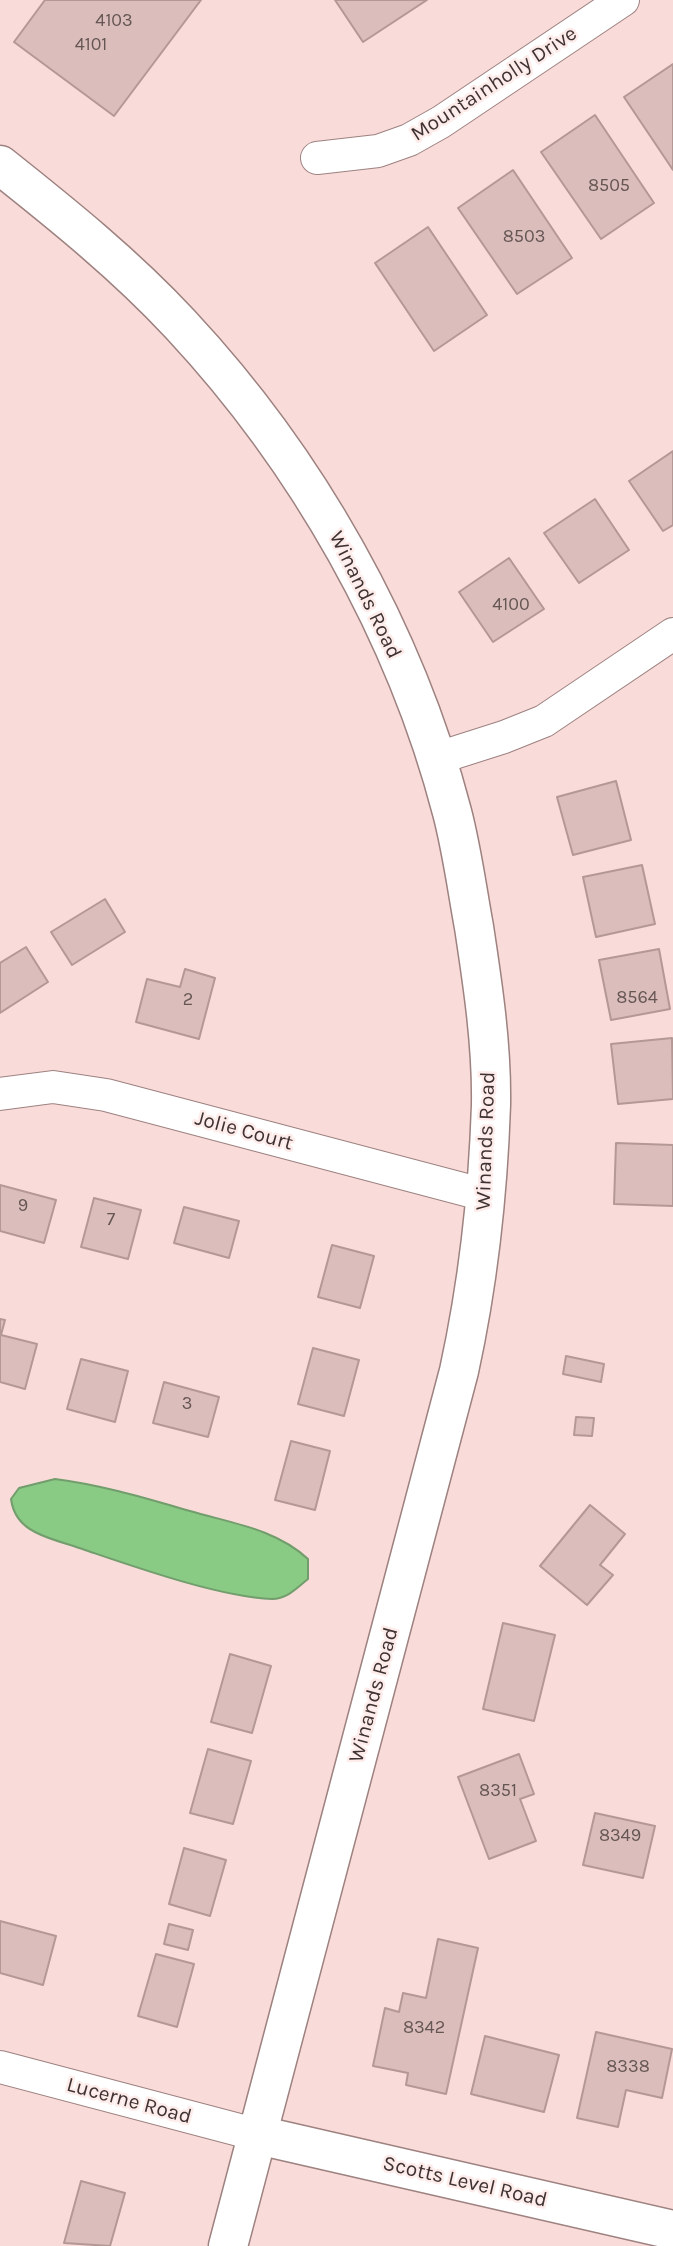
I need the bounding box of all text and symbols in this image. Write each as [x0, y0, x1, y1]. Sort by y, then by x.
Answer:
house number: 4103 [95, 10, 133, 32]
street label: Mountainholly Drive [406, 21, 582, 147]
house number: 4101 [75, 34, 107, 56]
house number: 8505 [588, 175, 630, 197]
house number: 8503 [503, 226, 545, 248]
street label: Winands Road [323, 527, 407, 663]
house number: 4100 [492, 594, 530, 616]
house number: 8564 [616, 987, 658, 1009]
house number: 2 [183, 989, 193, 1011]
street label: Winands Road [471, 1071, 501, 1211]
street label: Jolie Court [192, 1106, 296, 1156]
house number: 9 [18, 1195, 28, 1217]
house number: 7 [107, 1209, 115, 1231]
house number: 3 [182, 1393, 192, 1415]
street label: Winands Road [344, 1625, 404, 1765]
house number: 8351 [479, 1780, 517, 1802]
house number: 8349 [599, 1825, 641, 1847]
house number: 8342 [403, 2017, 445, 2039]
house number: 8338 [606, 2056, 650, 2078]
street label: Lucerne Road [64, 2072, 194, 2130]
street label: Scotts Level Road [380, 2151, 550, 2213]

